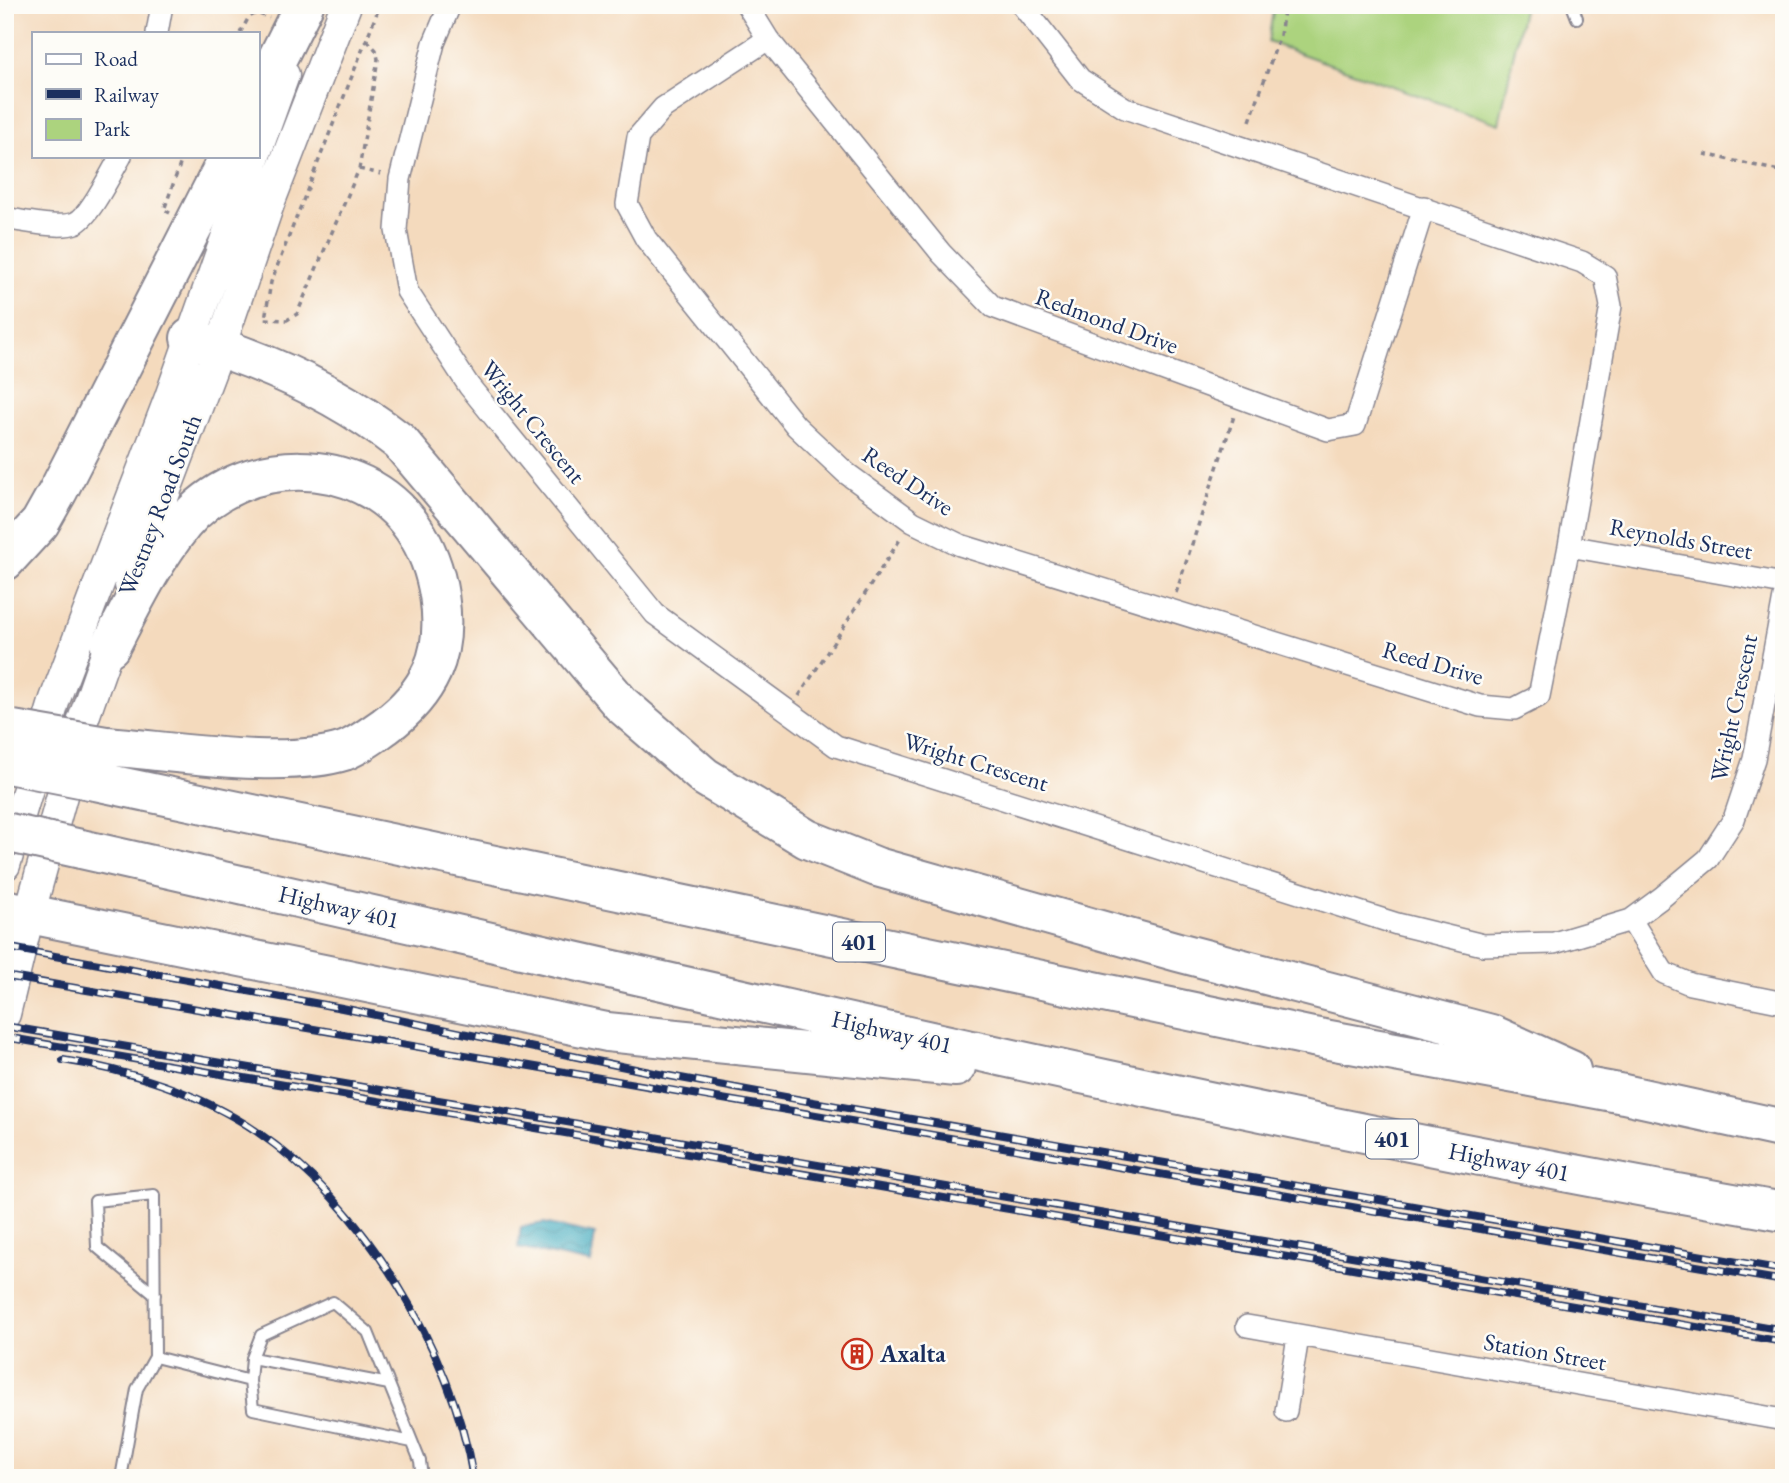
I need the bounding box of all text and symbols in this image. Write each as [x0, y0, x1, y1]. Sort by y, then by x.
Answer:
legend [32, 32, 259, 158]
text: Road [94, 45, 138, 72]
text: Railway [94, 81, 160, 108]
text: Park [94, 115, 131, 142]
street label: Redmond Drive [1031, 280, 1183, 361]
street label: Wright Crescent [474, 354, 593, 490]
street label: Westney Road South [111, 410, 208, 600]
street label: Reed Drive [857, 439, 960, 522]
street label: Reynolds Street [1607, 511, 1755, 566]
street label: Wright Crescent [1703, 631, 1764, 784]
street label: Reed Drive [1379, 633, 1487, 692]
street label: Wright Crescent [900, 725, 1053, 798]
street label: Highway 401 [276, 878, 402, 935]
road number: 401 [833, 923, 885, 962]
street label: Highway 401 [829, 1003, 955, 1060]
road number: 401 [1366, 1120, 1418, 1158]
street label: Highway 401 [1446, 1135, 1572, 1188]
street label: Station Street [1481, 1325, 1609, 1378]
building icon: Axalta [840, 1337, 874, 1371]
place label: Axalta [879, 1338, 946, 1369]

